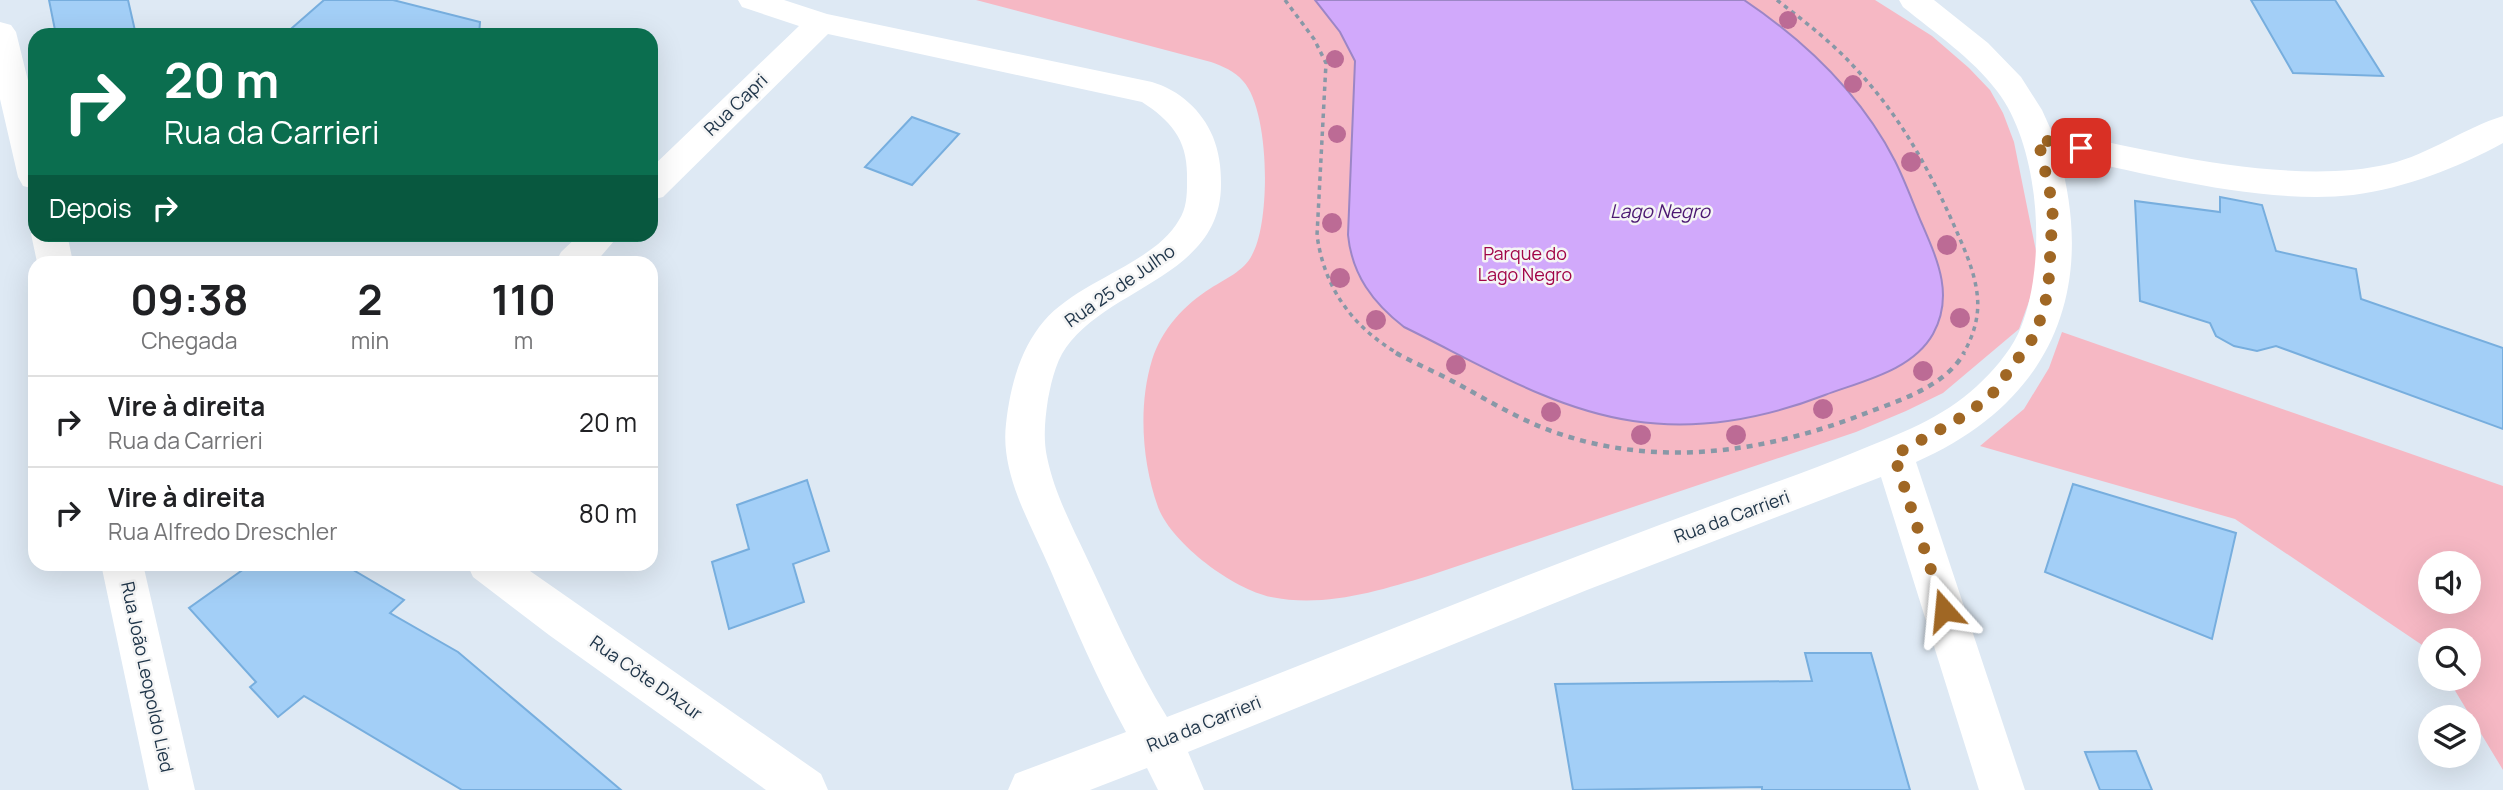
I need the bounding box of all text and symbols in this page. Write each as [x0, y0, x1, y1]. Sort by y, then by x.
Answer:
text: 20 m [164, 46, 279, 113]
icon: right [49, 56, 140, 147]
street label: Rua Capri [698, 68, 772, 141]
text: Rua da Carrieri [164, 110, 379, 154]
pin [2051, 118, 2111, 178]
icon: arrive [2062, 129, 2100, 167]
icon: right [146, 189, 184, 227]
text: Depois [49, 190, 132, 226]
water label: Lago Negro [1610, 198, 1712, 224]
street label: Rua 25 de Julho [1060, 238, 1179, 332]
park label: Parque do Lago Negro [1478, 241, 1572, 286]
text: 09:38 [130, 270, 248, 328]
text: 2 [357, 270, 382, 328]
text: 110 [491, 270, 556, 328]
text: Chegada [141, 324, 237, 356]
text: min [351, 324, 389, 356]
text: m [514, 324, 533, 356]
text: Vire à direita [108, 388, 265, 424]
icon: right [49, 403, 87, 441]
text: 20 m [579, 404, 637, 440]
text: Rua da Carrieri [108, 424, 263, 456]
text: Vire à direita [108, 479, 265, 515]
street label: Rua da Carrieri [1671, 484, 1793, 548]
icon: right [49, 494, 87, 532]
text: 80 m [579, 495, 637, 531]
text: Rua Alfredo Dreschler [108, 515, 338, 547]
map controls [2418, 551, 2481, 768]
button: sound [2418, 551, 2481, 614]
position arrow [1907, 573, 1981, 647]
street label: Rua João Leopoldo Lied [116, 579, 180, 774]
button: search [2418, 628, 2481, 691]
street label: Rua Côte D'Azur [586, 629, 708, 725]
street label: Rua da Carrieri [1143, 689, 1264, 757]
button: layers [2418, 705, 2481, 768]

